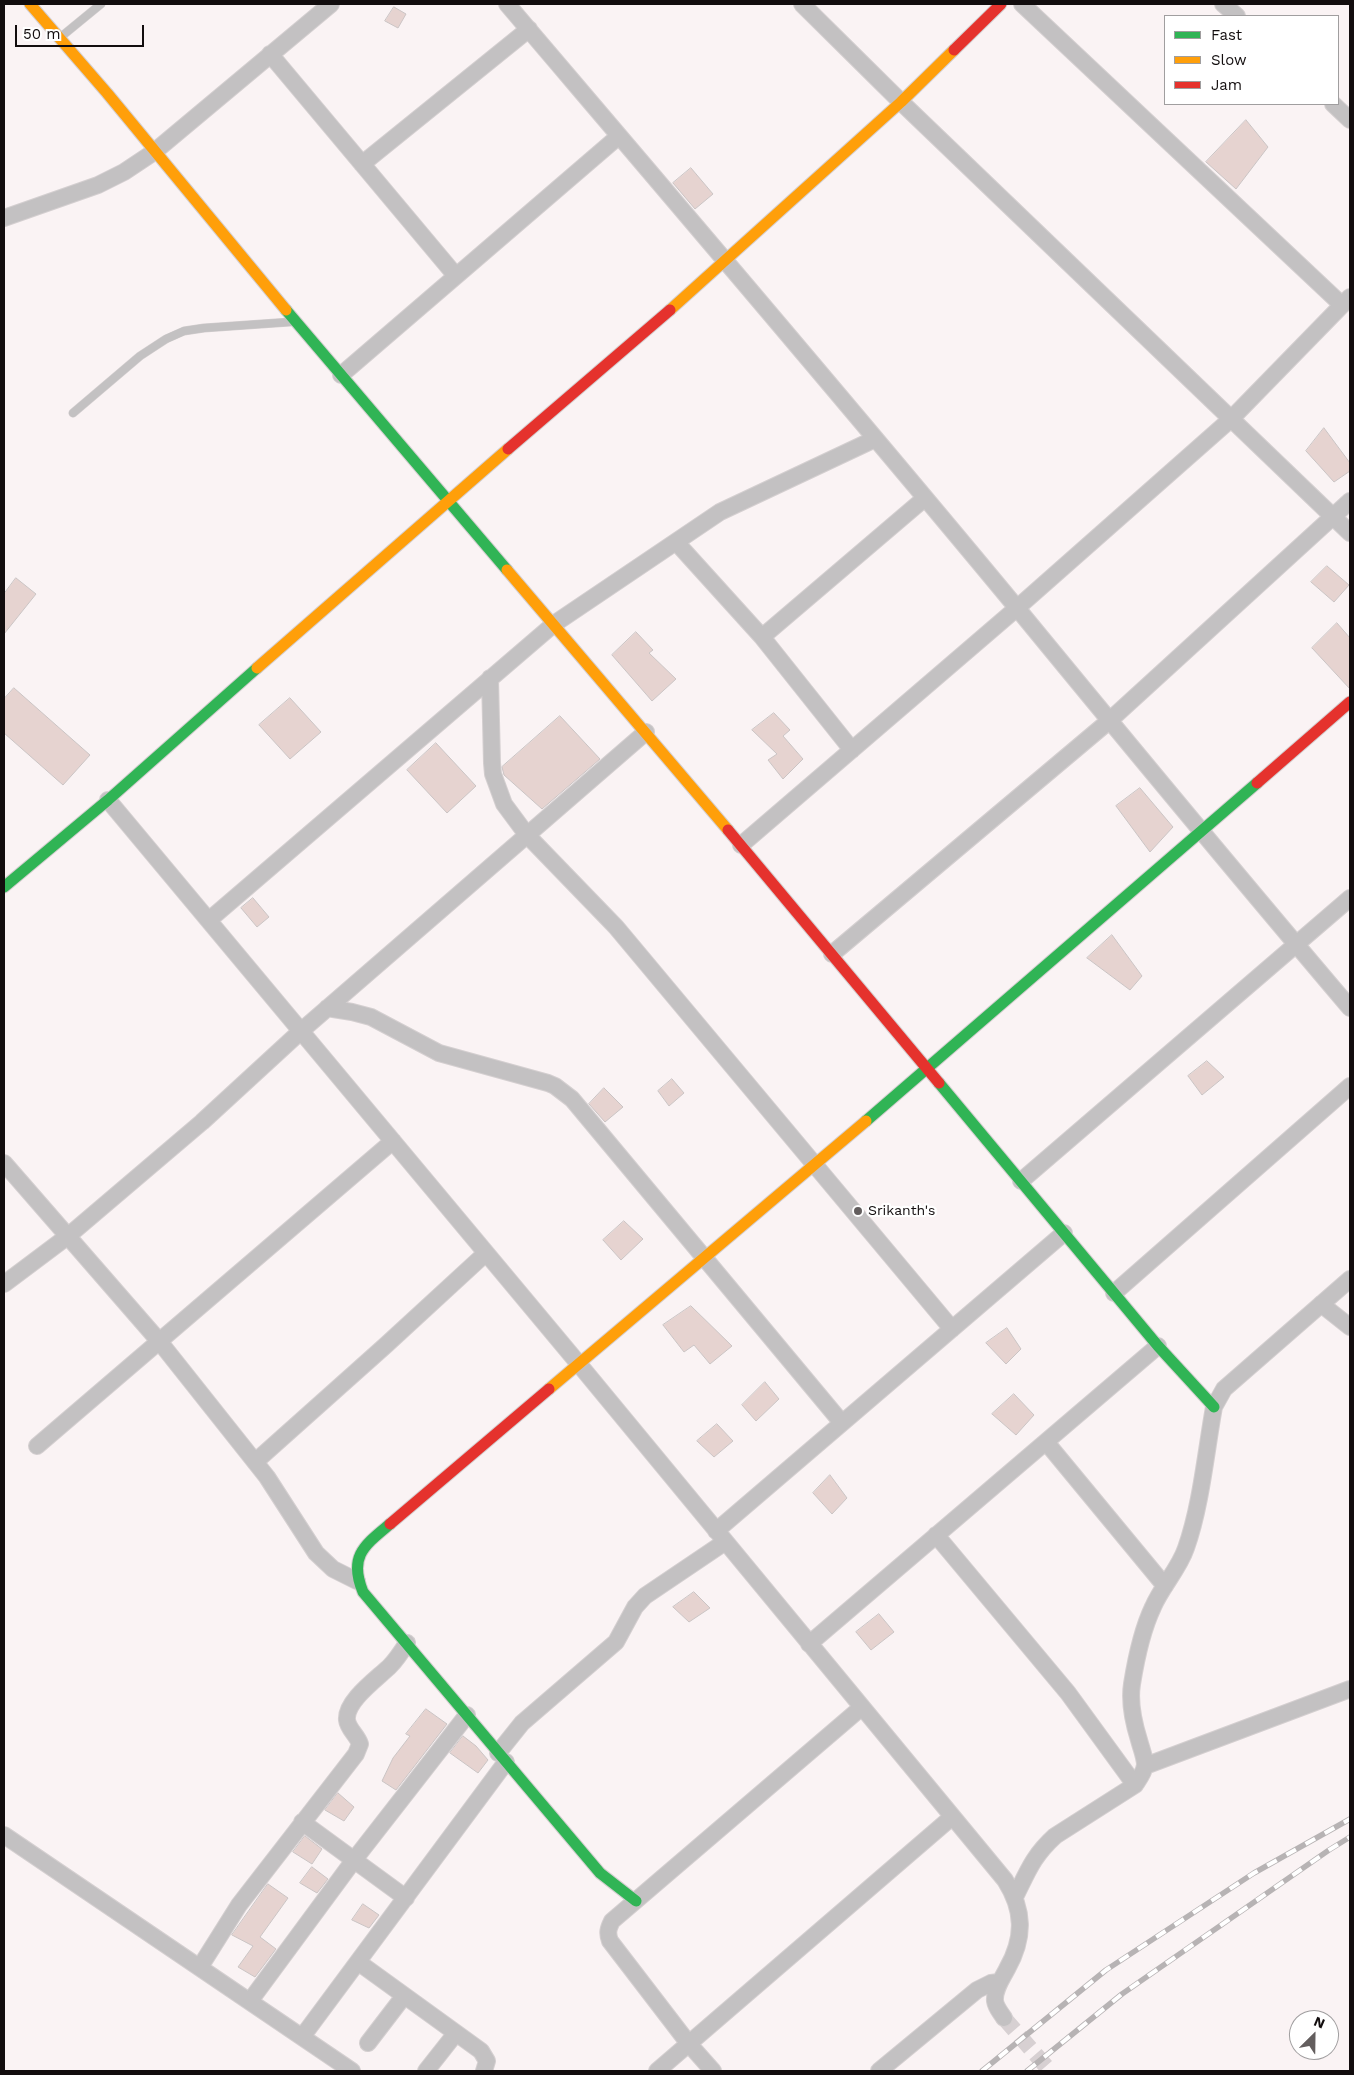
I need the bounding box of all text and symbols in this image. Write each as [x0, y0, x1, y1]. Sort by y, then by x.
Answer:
scale bar [18, 15, 146, 47]
legend [1164, 15, 1339, 105]
text: 50 m [23, 25, 60, 43]
text: Fast [1211, 26, 1242, 44]
text: Slow [1211, 51, 1247, 69]
text: Jam [1211, 76, 1242, 94]
place label: Srikanth's [868, 1203, 935, 1219]
marker: Srikanth's [852, 1205, 864, 1217]
north arrow [1289, 2010, 1339, 2060]
text: N [1312, 2013, 1327, 2032]

